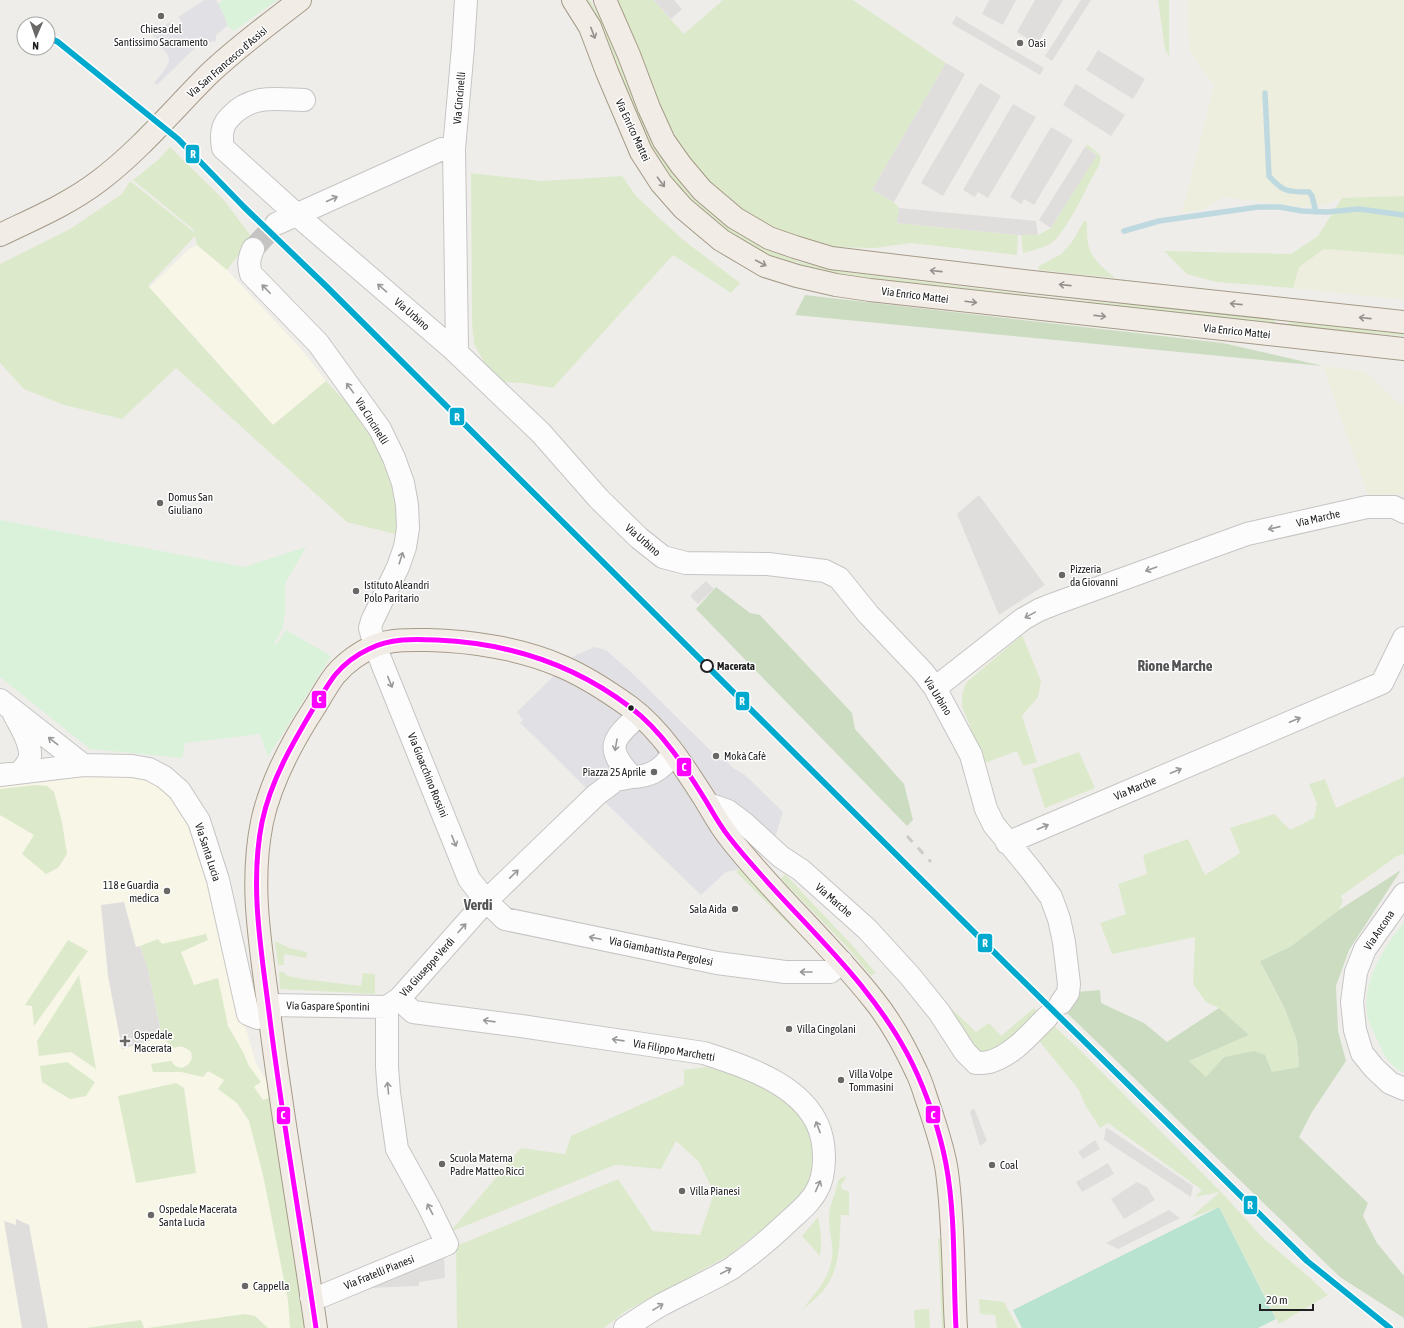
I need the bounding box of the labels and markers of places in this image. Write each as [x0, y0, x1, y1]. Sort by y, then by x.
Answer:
marker: Chiesa del Santissimo Sacramento [156, 11, 166, 21]
place label: Chiesa del Santissimo Sacramento [114, 23, 208, 48]
place label: Oasi [1028, 37, 1046, 49]
marker: Oasi [1015, 38, 1025, 48]
place label: Domus San Giuliano [168, 491, 213, 516]
marker: Domus San Giuliano [155, 498, 165, 508]
place label: Pizzeria da Giovanni [1070, 563, 1118, 588]
marker: Pizzeria da Giovanni [1057, 570, 1067, 580]
place label: Istituto Aleandri Polo Paritario [364, 579, 429, 604]
marker: Istituto Aleandri Polo Paritario [351, 586, 361, 596]
marker: Macerata [700, 659, 714, 673]
place label: Macerata [717, 660, 755, 672]
unlabelled marker [626, 703, 636, 713]
place label: Mokà Cafè [724, 750, 766, 762]
marker: Mokà Cafè [711, 751, 721, 761]
place label: Piazza 25 Aprile [583, 766, 646, 778]
marker: Piazza 25 Aprile [649, 767, 659, 777]
place label: 118 e Guardia medica [103, 879, 159, 904]
marker: 118 e Guardia medica [162, 886, 172, 896]
place label: Sala Aida [689, 903, 727, 915]
marker: Sala Aida [730, 904, 740, 914]
place label: Villa Cingolani [797, 1023, 856, 1035]
marker: Villa Cingolani [784, 1024, 794, 1034]
place label: Ospedale Macerata [134, 1029, 173, 1054]
marker: Ospedale Macerata [119, 1035, 131, 1047]
place label: Villa Volpe Tommasini [849, 1068, 894, 1093]
marker: Villa Volpe Tommasini [836, 1075, 846, 1085]
place label: Scuola Materna Padre Matteo Ricci [450, 1152, 524, 1177]
marker: Scuola Materna Padre Matteo Ricci [437, 1159, 447, 1169]
place label: Coal [1000, 1159, 1018, 1171]
marker: Coal [987, 1160, 997, 1170]
place label: Villa Pianesi [690, 1185, 740, 1197]
marker: Villa Pianesi [677, 1186, 687, 1196]
place label: Ospedale Macerata Santa Lucia [159, 1203, 237, 1228]
marker: Ospedale Macerata Santa Lucia [146, 1210, 156, 1220]
place label: Cappella [253, 1280, 289, 1292]
marker: Cappella [240, 1281, 250, 1291]

